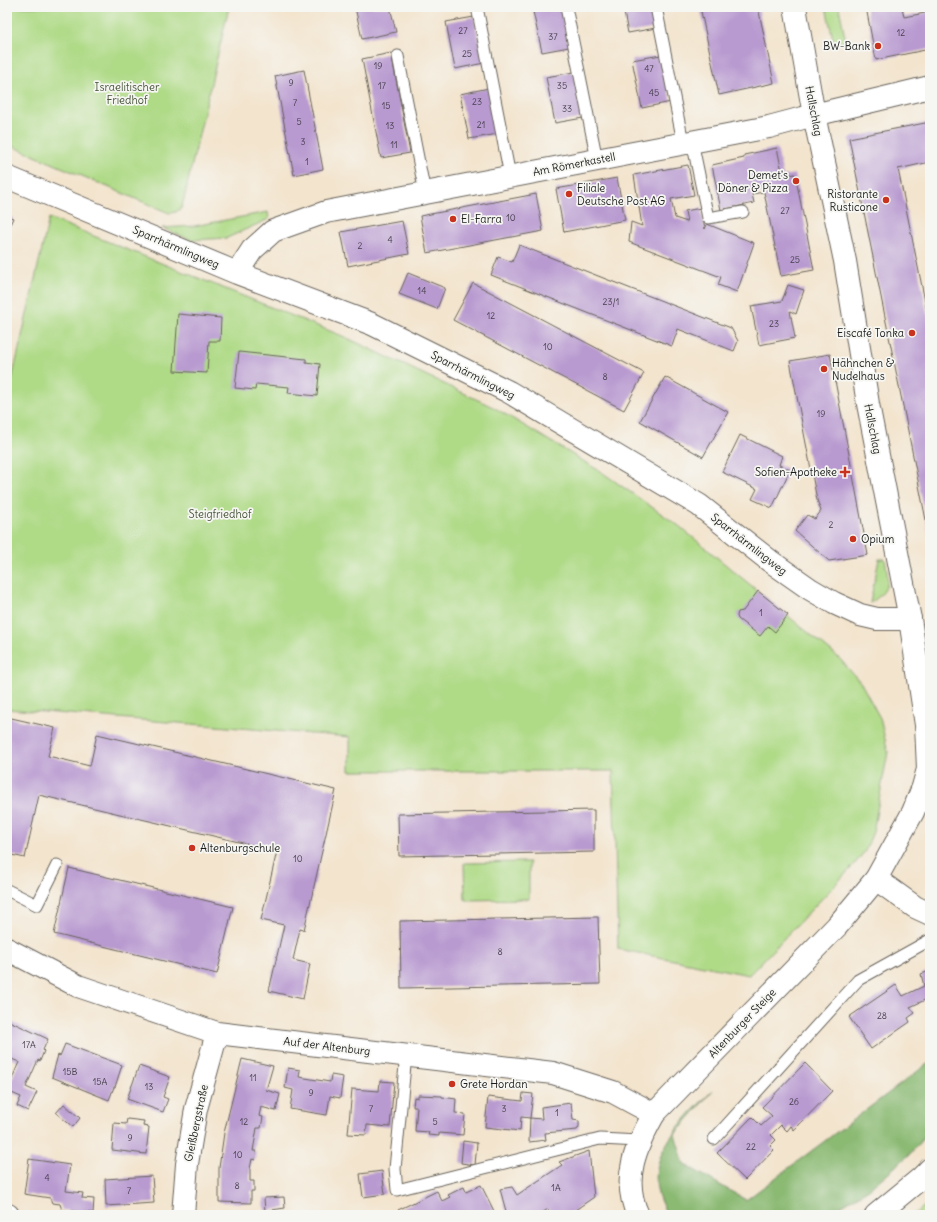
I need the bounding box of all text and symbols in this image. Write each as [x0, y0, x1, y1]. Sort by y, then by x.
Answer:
house number: 27 [458, 25, 468, 36]
house number: 12 [897, 27, 905, 38]
house number: 37 [548, 31, 558, 42]
place label: BW-Bank [823, 39, 870, 53]
marker: BW-Bank [873, 41, 883, 51]
house number: 25 [462, 48, 472, 59]
house number: 19 [374, 60, 382, 71]
house number: 47 [644, 63, 654, 74]
house number: 9 [288, 77, 294, 88]
park label: Israelitischer Friedhof [95, 80, 160, 107]
house number: 17 [378, 80, 387, 91]
house number: 35 [557, 80, 567, 91]
street label: Hallschlag [802, 85, 826, 137]
house number: 45 [649, 87, 659, 98]
house number: 23 [472, 96, 482, 107]
house number: 7 [293, 97, 298, 108]
house number: 15 [382, 100, 390, 111]
house number: 33 [562, 103, 572, 114]
house number: 5 [296, 116, 302, 127]
house number: 21 [477, 119, 485, 130]
house number: 13 [386, 120, 394, 131]
house number: 3 [300, 136, 306, 147]
house number: 11 [390, 139, 398, 150]
street label: Am Römerkastell [532, 149, 616, 179]
house number: 1 [305, 156, 309, 167]
place label: Demet's Döner & Pizza [718, 168, 788, 195]
marker: Demet's Döner & Pizza [791, 176, 801, 186]
place label: Filiale Deutsche Post AG [577, 181, 665, 208]
place label: Ristorante Rusticone [827, 187, 878, 214]
marker: Filiale Deutsche Post AG [564, 189, 574, 199]
marker: Ristorante Rusticone [881, 195, 891, 205]
house number: 27 [780, 205, 790, 216]
place label: El-Farra [461, 212, 502, 226]
house number: 10 [506, 212, 516, 223]
marker: El-Farra [448, 214, 458, 224]
street label: Sparrhärmlingweg [131, 222, 221, 272]
house number: 4 [387, 234, 393, 245]
house number: 2 [358, 240, 363, 251]
house number: 25 [790, 254, 800, 265]
house number: 14 [418, 285, 426, 296]
house number: 23/1 [603, 296, 619, 307]
house number: 12 [487, 310, 495, 321]
house number: 23 [769, 318, 779, 329]
place label: Eiscafé Tonka [837, 326, 904, 340]
marker: Eiscafé Tonka [907, 328, 917, 338]
house number: 10 [543, 341, 553, 352]
street label: Sparrhärmlingweg [429, 348, 517, 402]
place label: Hähnchen & Nudelhaus [832, 356, 895, 383]
marker: Hähnchen & Nudelhaus [819, 364, 829, 374]
house number: 8 [602, 371, 608, 382]
street label: Hallschlag [861, 403, 885, 455]
house number: 19 [817, 408, 825, 419]
place label: Sofien-Apotheke [755, 465, 837, 479]
marker: Sofien-Apotheke [840, 467, 850, 477]
park label: Steigfriedhof [188, 507, 252, 521]
street label: Sparrhärmlingweg [708, 510, 790, 578]
house number: 2 [829, 519, 834, 530]
place label: Opium [861, 532, 895, 546]
marker: Opium [848, 534, 858, 544]
house number: 1 [759, 607, 763, 618]
place label: Altenburgschule [200, 841, 280, 855]
marker: Altenburgschule [187, 843, 197, 853]
house number: 10 [293, 853, 303, 864]
house number: 8 [497, 946, 503, 957]
street label: Altenburger Steige [705, 985, 779, 1061]
house number: 28 [877, 1010, 887, 1021]
street label: Auf der Altenburg [283, 1034, 371, 1058]
house number: 17A [22, 1039, 36, 1050]
house number: 15B [63, 1066, 77, 1077]
house number: 11 [249, 1072, 257, 1083]
house number: 15A [93, 1076, 107, 1087]
place label: Grete Hordan [460, 1077, 528, 1091]
marker: Grete Hordan [447, 1079, 457, 1089]
house number: 13 [145, 1081, 153, 1092]
street label: Gleißbergstraße [181, 1083, 211, 1163]
house number: 9 [308, 1087, 314, 1098]
house number: 26 [789, 1096, 799, 1107]
house number: 7 [369, 1103, 374, 1114]
house number: 3 [501, 1103, 507, 1114]
house number: 1 [555, 1107, 559, 1118]
house number: 12 [240, 1116, 248, 1127]
house number: 5 [432, 1116, 438, 1127]
house number: 9 [127, 1132, 133, 1143]
house number: 22 [746, 1141, 756, 1152]
house number: 10 [233, 1149, 243, 1160]
house number: 4 [44, 1172, 50, 1183]
house number: 8 [234, 1180, 240, 1191]
house number: 1A [551, 1182, 561, 1193]
house number: 7 [127, 1185, 132, 1196]

